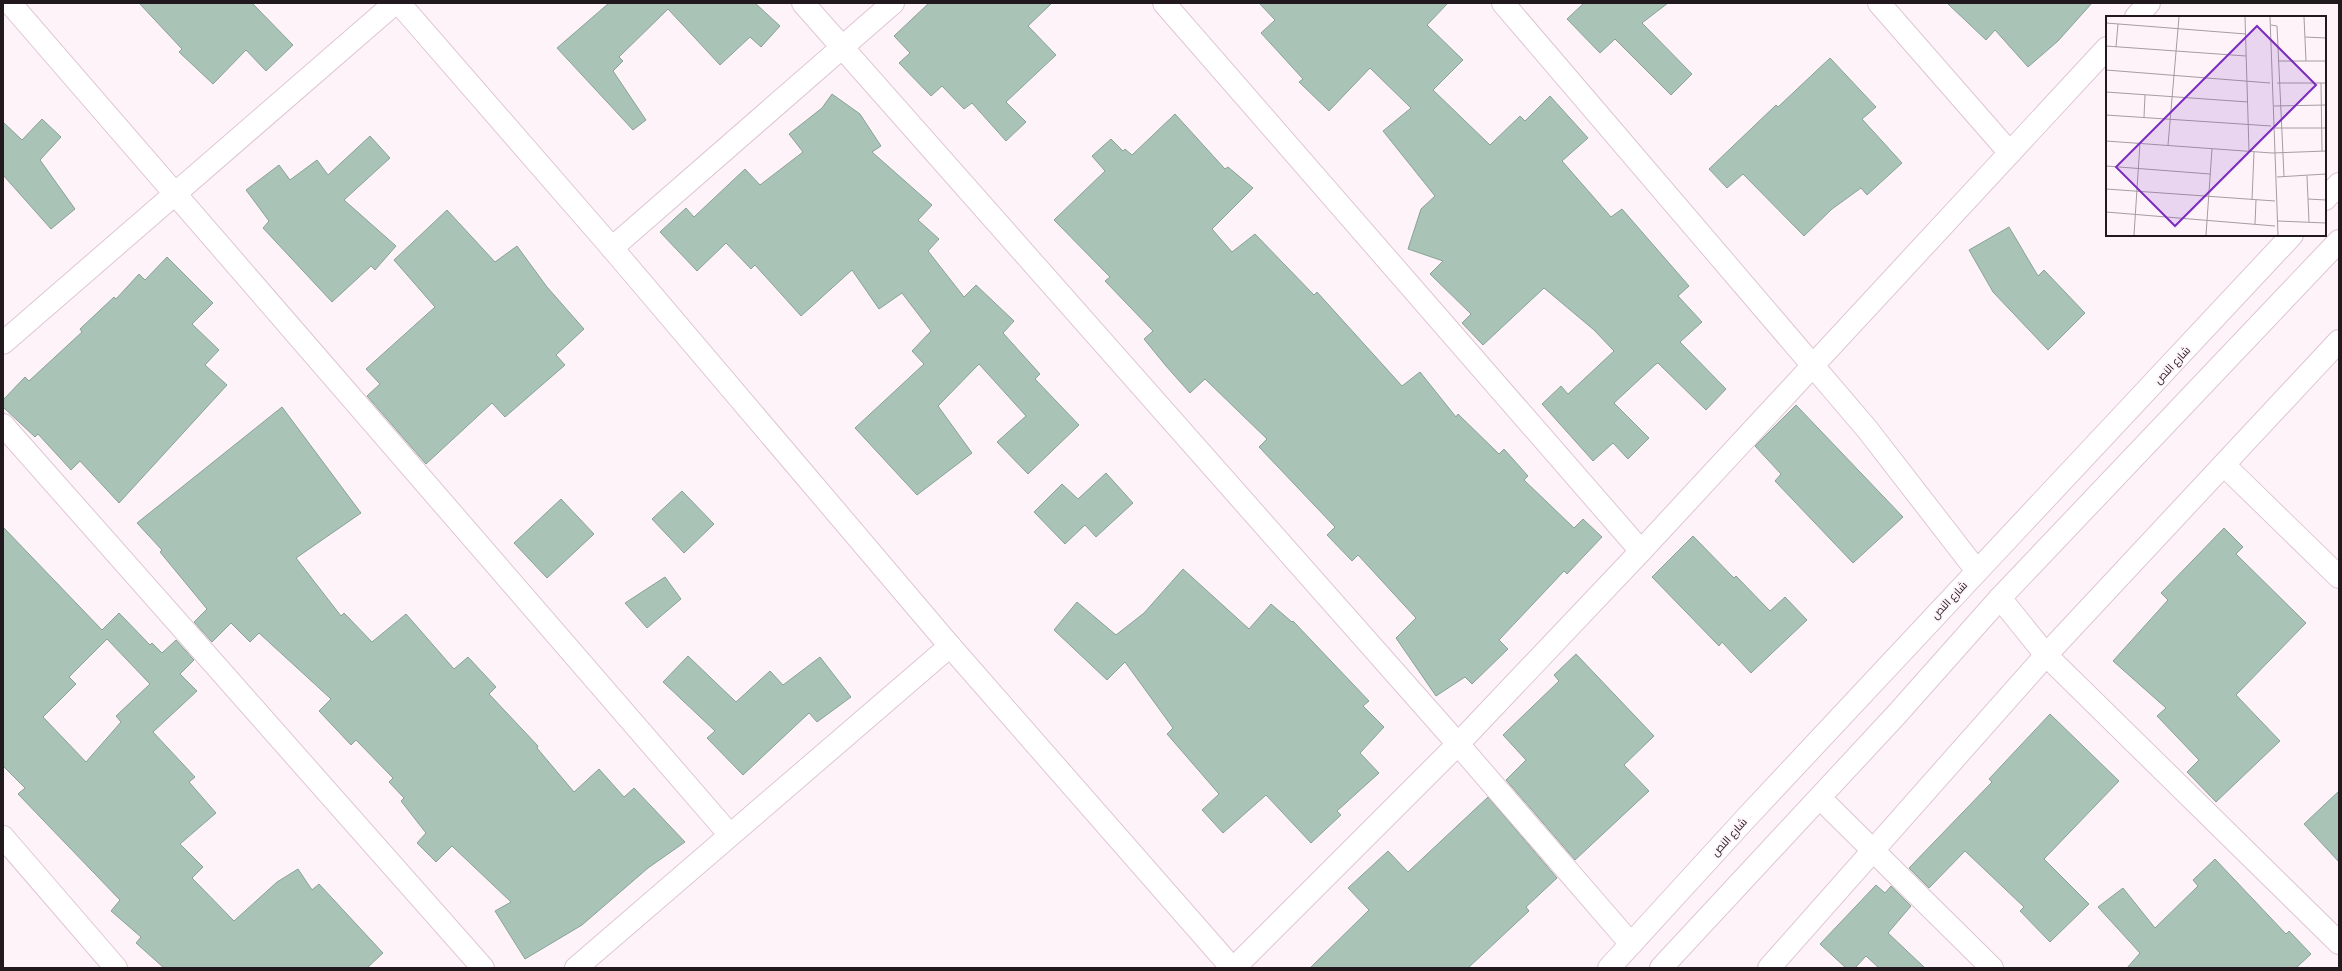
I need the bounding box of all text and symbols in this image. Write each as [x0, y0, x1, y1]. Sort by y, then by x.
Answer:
inset map [2106, 16, 2326, 236]
street label: شارع النص [2151, 343, 2194, 388]
street label: شارع النص [1928, 578, 1971, 623]
street label: شارع النص [1708, 815, 1751, 860]

